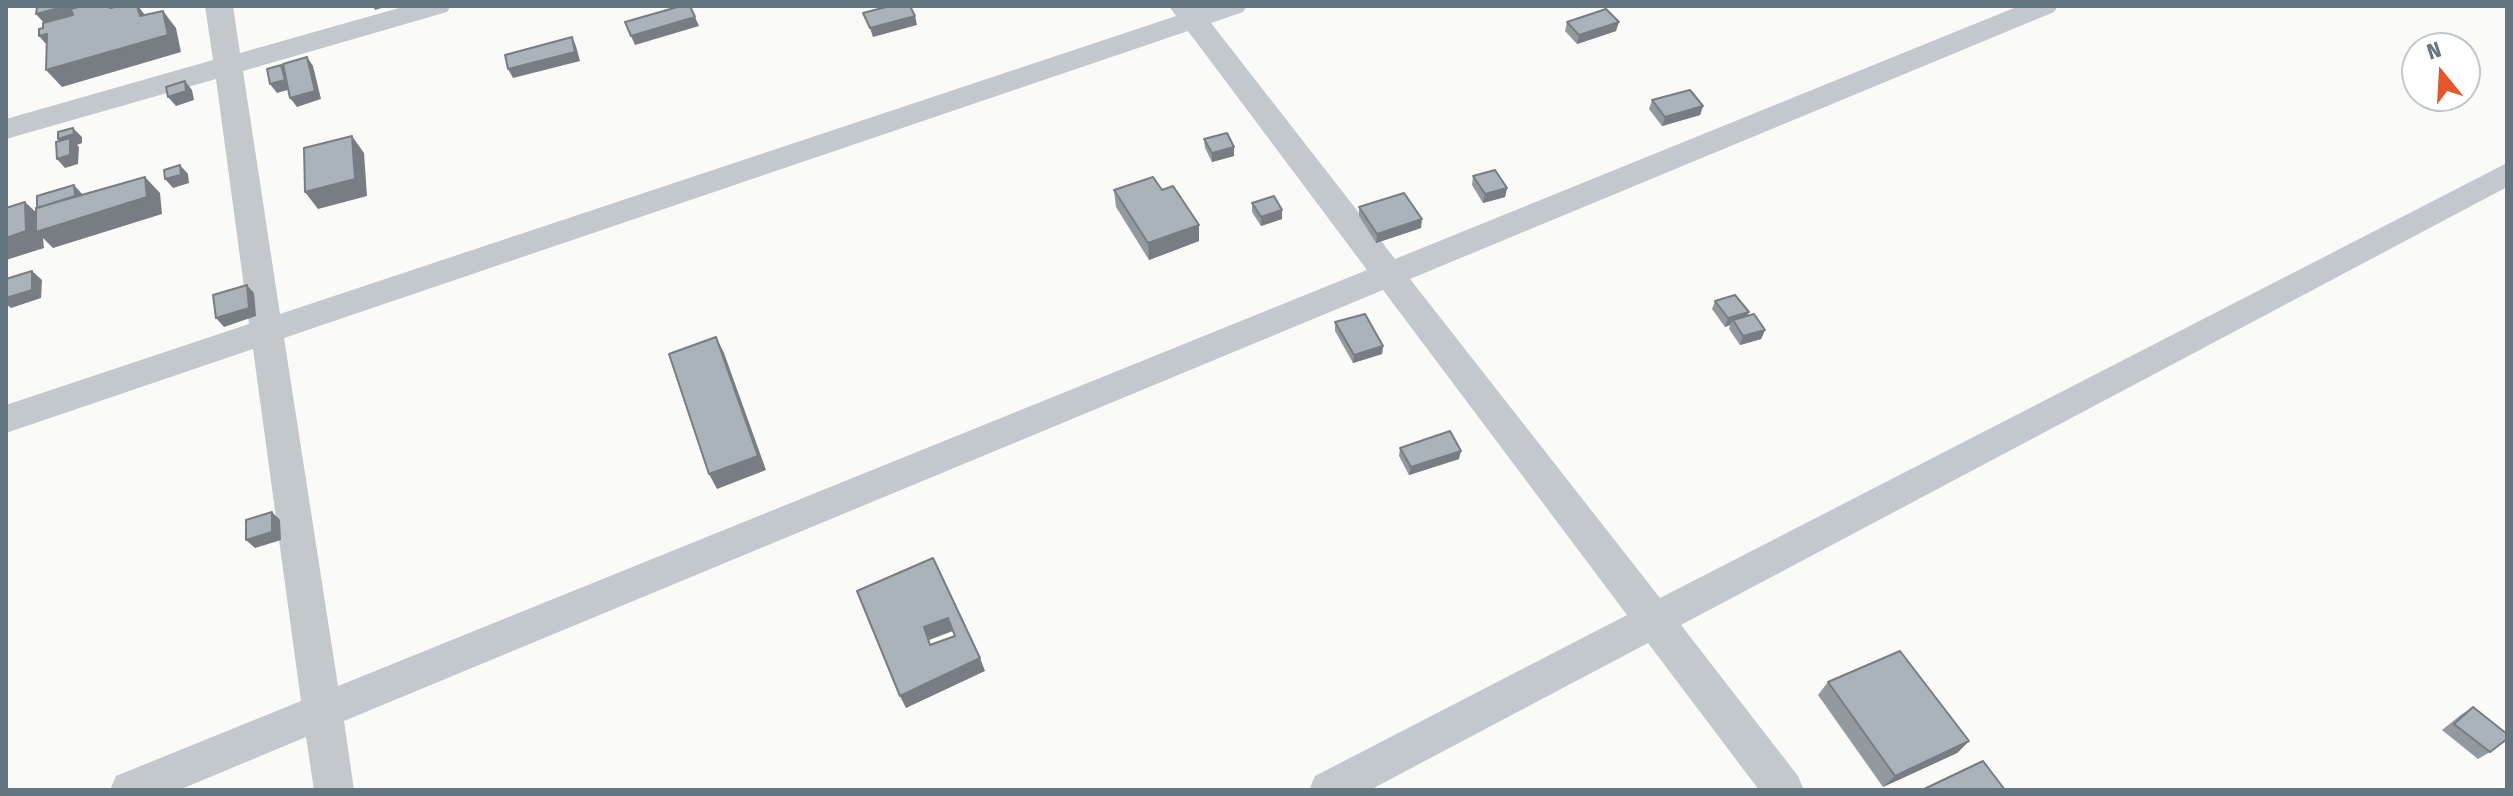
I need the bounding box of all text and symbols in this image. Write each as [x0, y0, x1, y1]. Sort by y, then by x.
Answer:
north arrow [2401, 32, 2481, 112]
text: N [2424, 36, 2444, 65]

